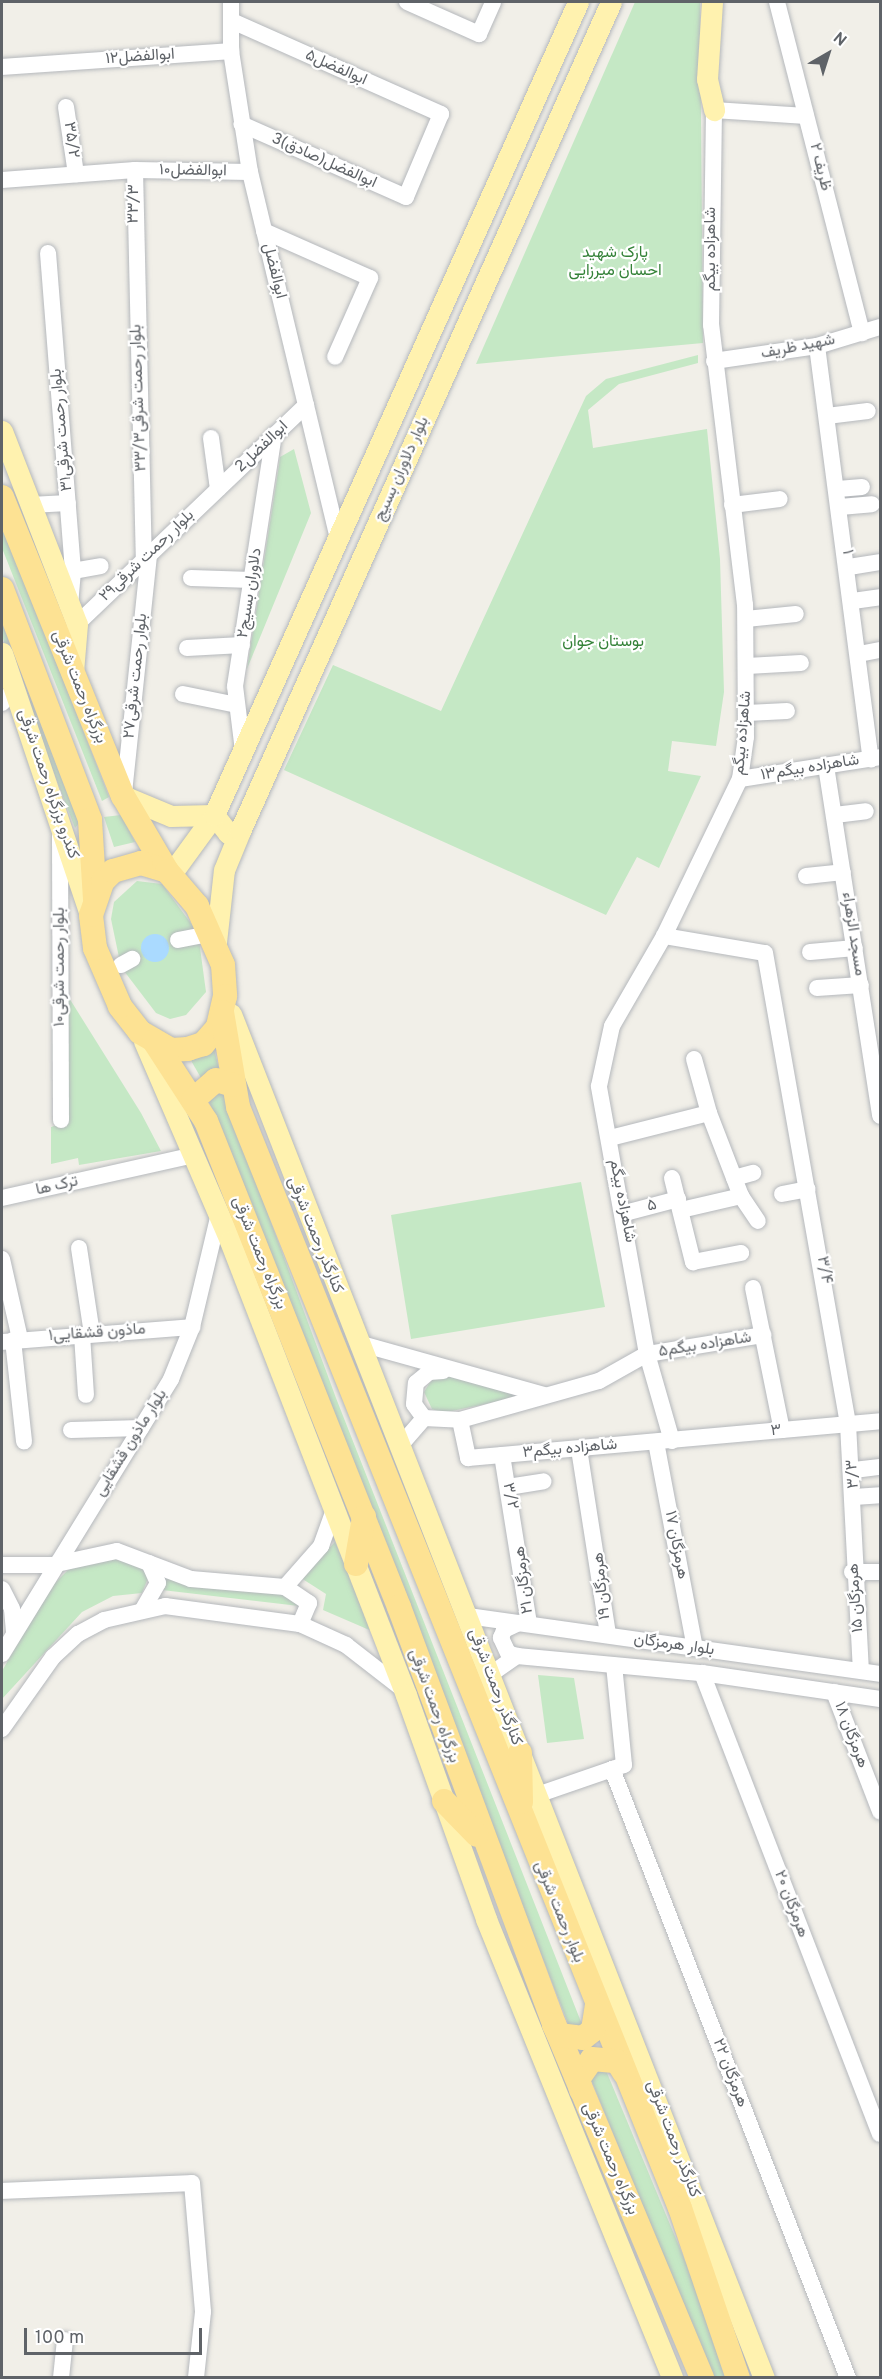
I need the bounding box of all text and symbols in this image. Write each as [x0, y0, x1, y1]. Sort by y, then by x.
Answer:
north arrow [798, 24, 858, 84]
text: N [829, 29, 850, 51]
street label: ابوالفضل۱۲ [105, 45, 175, 69]
street label: ابوالفضل۵ [302, 46, 370, 90]
street label: ۳۵/۲ [59, 121, 83, 159]
street label: 3ابوالفضل(صادق) [268, 129, 380, 193]
street label: ظریف ۲ [805, 141, 835, 193]
street label: ابوالفضل۱۰ [159, 161, 227, 181]
street label: ۳۳/۳ [124, 184, 144, 224]
street label: شاهزاده بیگم [701, 207, 721, 291]
street label: ابوالفضل [258, 241, 290, 301]
park label: پارک شهید احسان میرزایی [568, 243, 662, 281]
street label: بلوار رحمت شرقی۳۳/۳ [127, 324, 151, 472]
street label: شهید ظریف [759, 330, 837, 364]
street label: بلوار رحمت شرقی۳۱ [47, 368, 77, 492]
street label: بلوار دلاوران بسیج [370, 414, 434, 524]
street label: ابوالفضل2 [232, 417, 292, 477]
street label: بلوار رحمت شرقی۲۹ [96, 506, 198, 606]
street label: دلاوران بسیج۲ [233, 547, 267, 639]
street label: ۱ [837, 548, 857, 556]
street label: بلوار رحمت شرقی۲۷ [120, 612, 152, 740]
street label: بزرگراه رحمت شرقی [48, 628, 110, 746]
park label: بوستان جوان [562, 632, 644, 652]
street label: شاهزاده بیگم [730, 690, 756, 776]
street label: کندرو بزرگراه رحمت شرقی [13, 707, 83, 861]
street label: شاهزاده بیگم۱۳ [759, 751, 861, 785]
street label: مسجد الزهراء [837, 891, 869, 977]
street label: ۱۰بلوار رحمت شرقی [50, 907, 70, 1027]
street label: شاهزاده بیگم [605, 1158, 639, 1244]
street label: ترک ها [34, 1172, 80, 1200]
street label: کنارگذر رحمت شرقی [283, 1174, 347, 1296]
street label: بزرگراه رحمت شرقی [228, 1194, 290, 1312]
street label: ۵ [645, 1196, 659, 1216]
street label: ۳/۴ [812, 1255, 836, 1285]
street label: ماذون قشقایی۱ [48, 1320, 146, 1346]
street label: شاهزاده بیگم۵ [657, 1328, 753, 1362]
street label: بلوار ماذون قشقایی [90, 1386, 172, 1500]
street label: ۳ [770, 1421, 782, 1441]
street label: ۳شاهزاده بیگم [522, 1435, 618, 1463]
street label: ۳/۳ [842, 1459, 864, 1489]
street label: ۳/۲ [498, 1481, 522, 1511]
street label: هرمزگان ۱۷ [660, 1509, 692, 1581]
street label: هرمزگان ۲۱ [510, 1545, 538, 1615]
street label: هرمزگان ۱۹ [589, 1551, 615, 1621]
street label: هرمزگان ۱۵ [844, 1563, 868, 1633]
street label: کنارگذر رحمت شرقی [464, 1626, 526, 1748]
street label: بلوار هرمزگان [632, 1630, 716, 1660]
street label: بزرگراه رحمت شرقی [404, 1646, 464, 1766]
street label: هرمزگان ۱۸ [830, 1699, 872, 1771]
street label: بلوار رحمت شرقی [530, 1858, 588, 1966]
street label: هرمزگان ۲۰ [769, 1868, 813, 1940]
street label: هرمزگان ۲۲ [708, 2036, 752, 2110]
street label: کنارگذر رحمت شرقی [642, 2078, 704, 2200]
street label: بزرگراه رحمت شرقی [578, 2100, 642, 2218]
scale bar [27, 2316, 206, 2354]
text: 100 m [35, 2327, 84, 2350]

